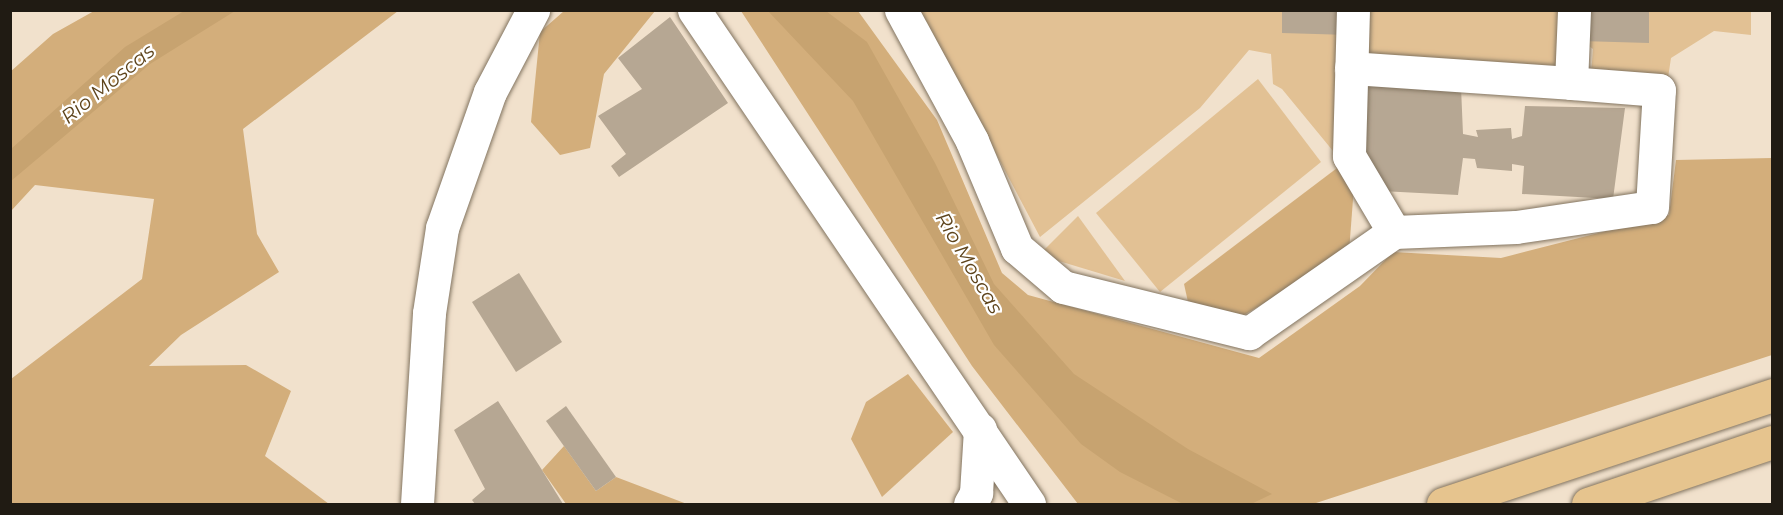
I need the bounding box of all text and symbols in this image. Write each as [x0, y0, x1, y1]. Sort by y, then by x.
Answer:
water label: Rio Moscas [56, 39, 160, 129]
water label: Rio Moscas [930, 208, 1008, 318]

